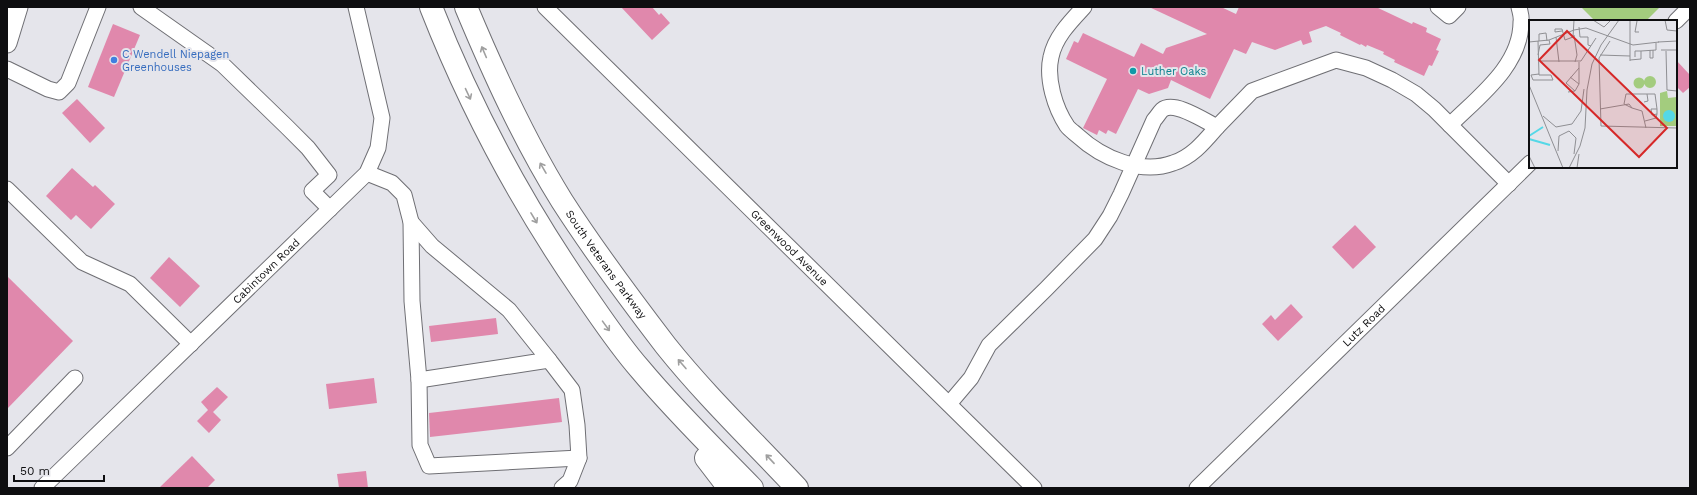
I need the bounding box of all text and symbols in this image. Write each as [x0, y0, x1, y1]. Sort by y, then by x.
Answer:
inset map [1529, 20, 1677, 168]
one-way arrow [480, 46, 488, 58]
place label: C Wendell Niepagen Greenhouses [122, 48, 229, 74]
marker: C Wendell Niepagen Greenhouses [109, 55, 119, 65]
place label: Luther Oaks [1141, 65, 1207, 78]
marker: Luther Oaks [1128, 66, 1138, 76]
one-way arrow [465, 88, 472, 100]
one-way arrow [538, 162, 546, 174]
street label: Greenwood Avenue [748, 207, 831, 288]
street label: South Veterans Parkway [563, 208, 650, 322]
one-way arrow [531, 212, 539, 224]
street label: Cabintown Road [230, 236, 302, 306]
street label: Lutz Road [1340, 302, 1388, 349]
one-way arrow [602, 321, 611, 332]
one-way arrow [678, 359, 687, 369]
one-way arrow [766, 454, 775, 465]
scale bar [14, 457, 104, 483]
text: 50 m [20, 464, 50, 478]

